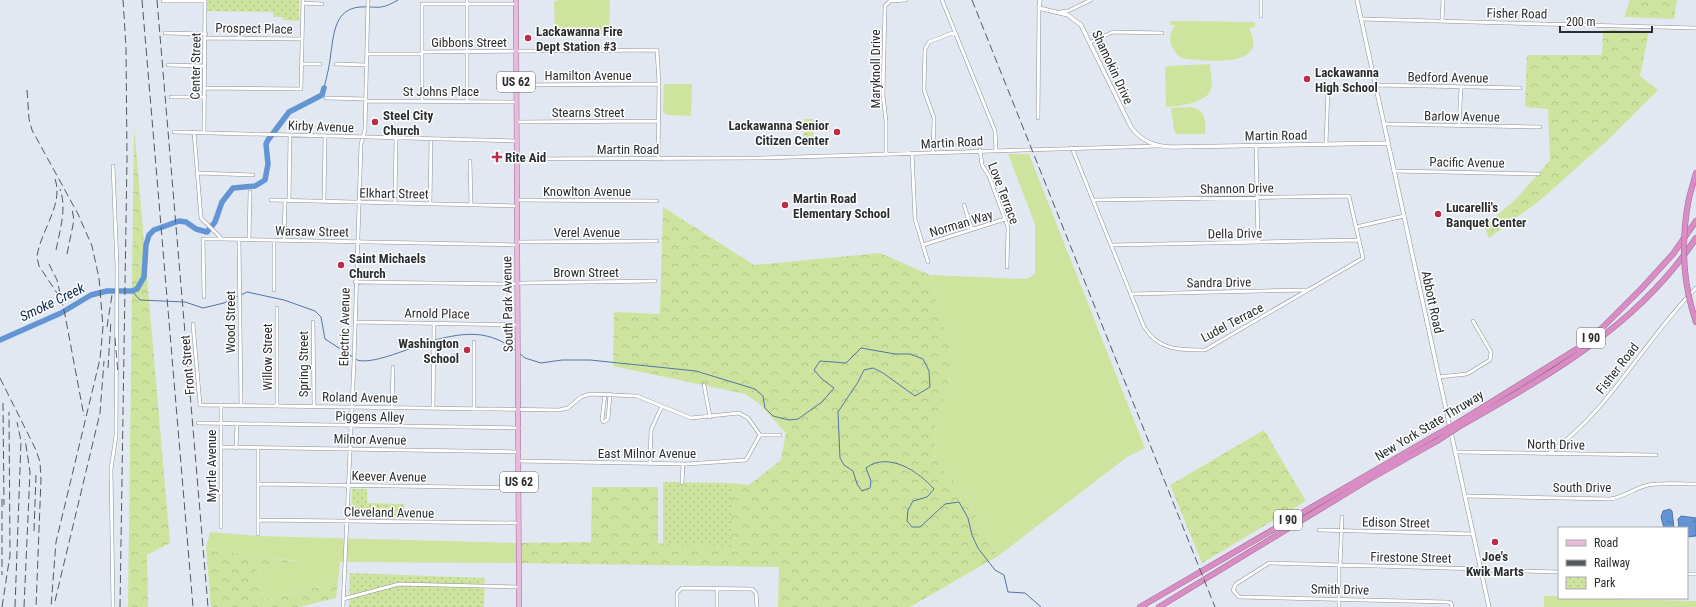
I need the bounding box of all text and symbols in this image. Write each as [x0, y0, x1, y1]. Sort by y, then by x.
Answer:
street label: Fisher Road [1487, 5, 1547, 22]
scale bar [1560, 8, 1652, 34]
text: 200 m [1566, 15, 1596, 29]
street label: Prospect Place [215, 20, 293, 37]
place label: Lackawanna Fire Dept Station #3 [536, 24, 623, 54]
street label: Shamokin Drive [1089, 28, 1136, 106]
street label: Maryknoll Drive [868, 29, 883, 109]
street label: Center Street [187, 32, 204, 100]
marker: Lackawanna Fire Dept Station #3 [523, 33, 533, 43]
street label: Gibbons Street [431, 35, 507, 50]
place label: Lackawanna High School [1315, 65, 1379, 95]
street label: Hamilton Avenue [545, 68, 632, 83]
street label: Bedford Avenue [1407, 69, 1489, 86]
road number: US 62 [497, 72, 535, 92]
marker: Lackawanna High School [1302, 74, 1312, 84]
street label: St Johns Place [403, 84, 479, 99]
street label: Stearns Street [552, 105, 624, 120]
place label: Steel City Church [383, 108, 433, 138]
street label: Barlow Avenue [1424, 108, 1500, 125]
marker: Steel City Church [370, 117, 380, 127]
street label: Kirby Avenue [288, 118, 354, 135]
place label: Lackawanna Senior Citizen Center [728, 118, 830, 148]
marker: Lackawanna Senior Citizen Center [832, 127, 842, 137]
street label: Martin Road [1245, 127, 1307, 144]
street label: Martin Road [920, 133, 984, 152]
street label: Martin Road [597, 142, 659, 157]
place label: Rite Aid [505, 150, 546, 165]
marker: Rite Aid [492, 152, 502, 162]
street label: Pacific Avenue [1429, 154, 1505, 171]
street label: Love Terrace [985, 160, 1022, 226]
street label: Shannon Drive [1200, 180, 1274, 197]
street label: Knowlton Avenue [543, 184, 631, 199]
street label: Elkhart Street [359, 185, 429, 202]
place label: Martin Road Elementary School [793, 191, 890, 221]
marker: Martin Road Elementary School [780, 200, 790, 210]
place label: Lucarelli's Banquet Center [1446, 200, 1527, 230]
street label: Norman Way [928, 207, 995, 240]
marker: Lucarelli's Banquet Center [1433, 209, 1443, 219]
street label: Warsaw Street [275, 223, 349, 240]
street label: Verel Avenue [554, 225, 620, 240]
street label: Della Drive [1208, 226, 1262, 241]
place label: Saint Michaels Church [349, 251, 426, 281]
street label: South Park Avenue [499, 256, 516, 352]
marker: Saint Michaels Church [336, 260, 346, 270]
street label: Brown Street [553, 265, 619, 280]
street label: Abbott Road [1419, 269, 1446, 335]
street label: Sandra Drive [1187, 274, 1251, 291]
water label: Smoke Creek [17, 279, 88, 325]
street label: Electric Avenue [336, 288, 353, 367]
street label: Wood Street [223, 291, 238, 353]
street label: Ludel Terrace [1198, 300, 1266, 345]
street label: Arnold Place [404, 305, 470, 322]
street label: Willow Street [260, 323, 275, 391]
road number: I 90 [1577, 328, 1605, 348]
street label: Spring Street [296, 331, 311, 397]
street label: Front Street [177, 334, 198, 396]
place label: Washington School [398, 336, 459, 366]
street label: Fisher Road [1593, 340, 1642, 397]
marker: Washington School [462, 345, 472, 355]
street label: New York State Thruway [1372, 387, 1487, 464]
street label: Roland Avenue [322, 389, 398, 406]
street label: Piggens Alley [335, 408, 405, 425]
street label: Myrtle Avenue [204, 430, 219, 502]
street label: Milnor Avenue [333, 431, 407, 448]
street label: North Drive [1527, 436, 1585, 453]
street label: East Milnor Avenue [598, 446, 696, 461]
street label: Keever Avenue [351, 468, 427, 485]
road number: US 62 [500, 472, 538, 492]
street label: South Drive [1553, 480, 1611, 495]
street label: Cleveland Avenue [344, 504, 434, 521]
road number: I 90 [1274, 510, 1302, 530]
street label: Edison Street [1362, 514, 1430, 531]
legend [1558, 527, 1688, 599]
text: Road [1594, 536, 1618, 550]
marker: Joe's Kwik Marts [1490, 537, 1500, 547]
street label: Firestone Street [1370, 549, 1452, 566]
place label: Joe's Kwik Marts [1466, 549, 1524, 579]
text: Railway [1594, 556, 1630, 570]
text: Park [1594, 576, 1616, 590]
street label: Smith Drive [1311, 581, 1369, 598]

